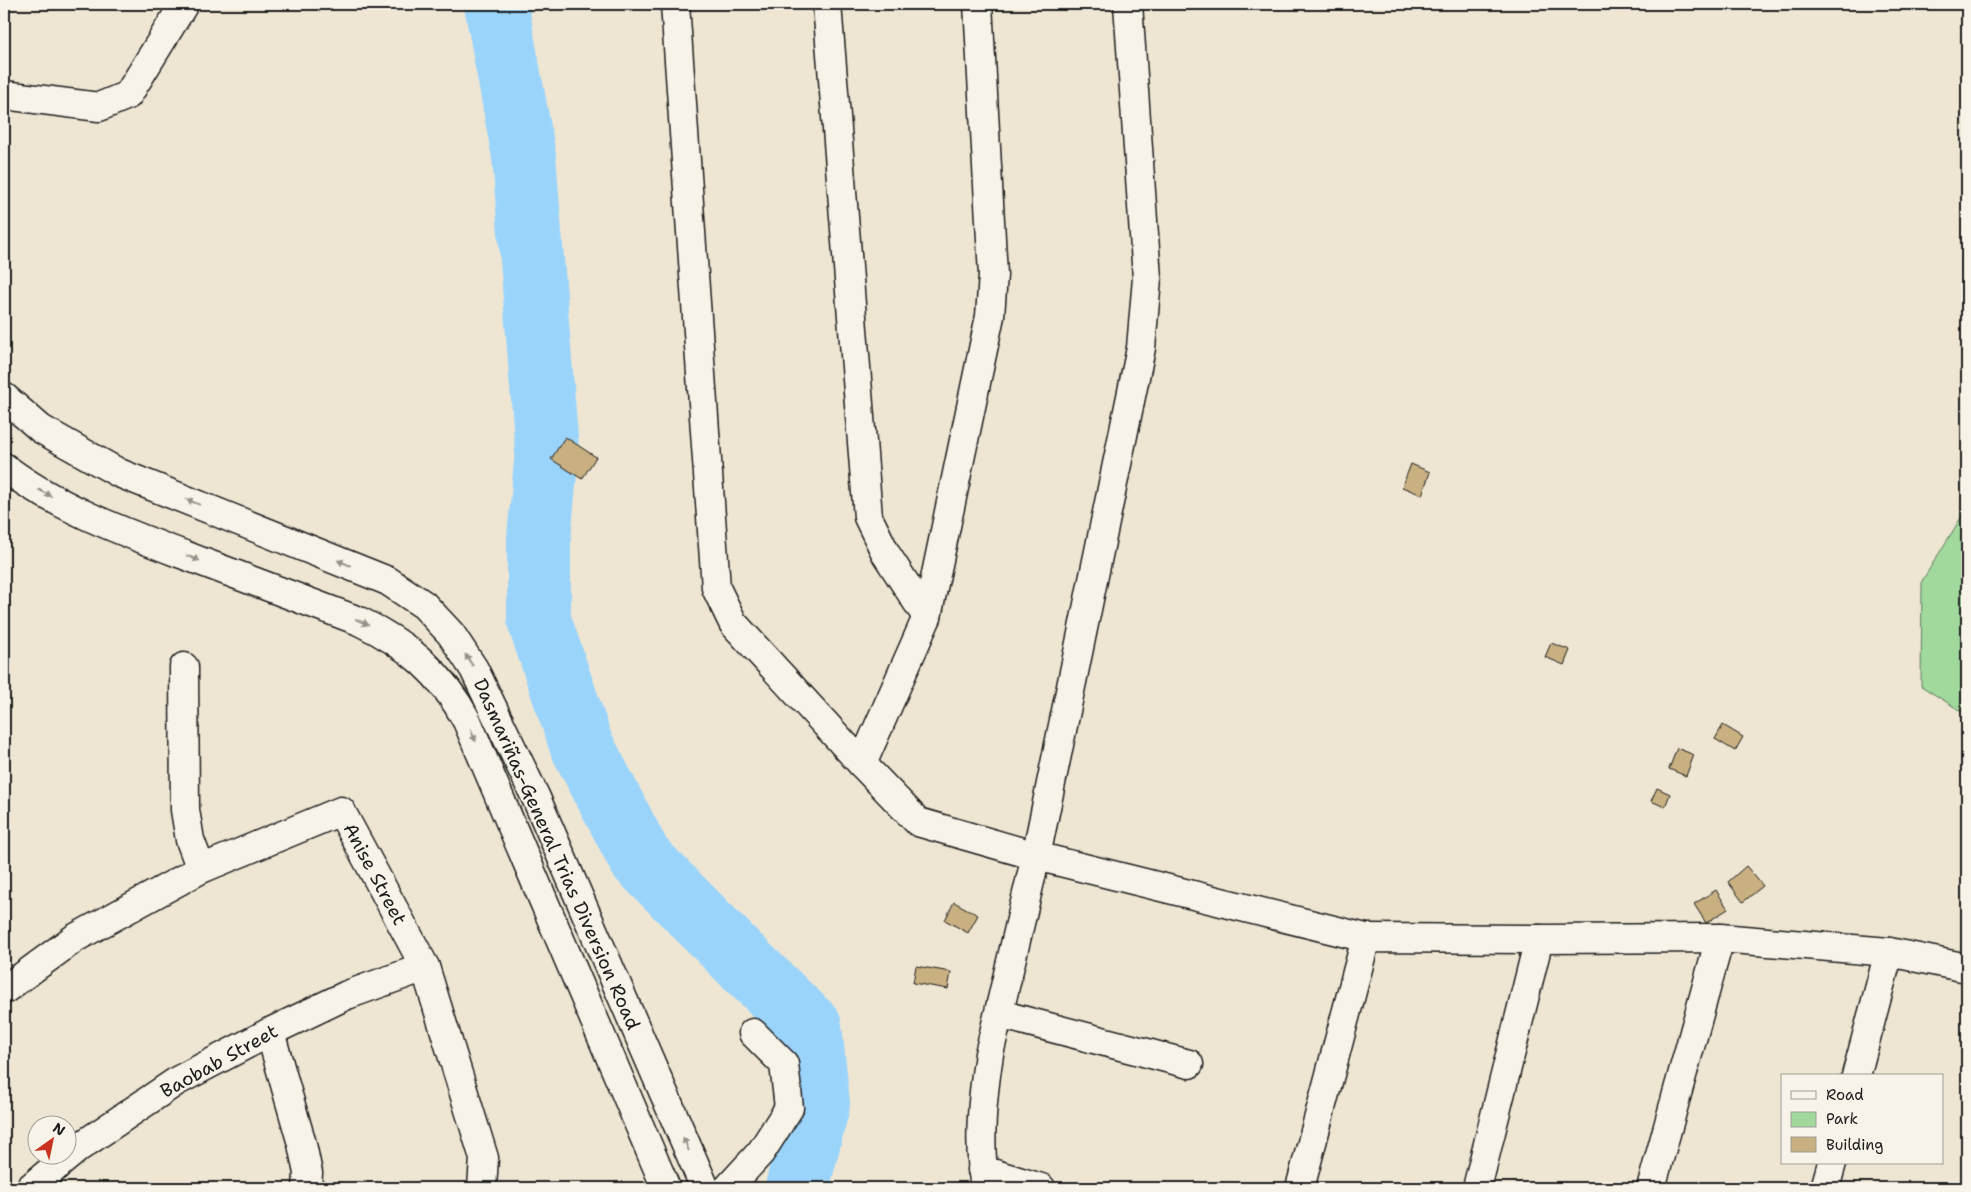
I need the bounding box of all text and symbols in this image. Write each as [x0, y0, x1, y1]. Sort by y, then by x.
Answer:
one-way arrow [38, 488, 51, 497]
one-way arrow [186, 498, 200, 506]
one-way arrow [186, 555, 201, 562]
one-way arrow [336, 559, 351, 567]
one-way arrow [355, 619, 369, 627]
one-way arrow [464, 654, 473, 667]
street label: Dasmariñas-General Trias Diversion Road [468, 674, 646, 1034]
one-way arrow [469, 727, 477, 742]
street label: Anise Street [338, 819, 412, 929]
street label: Baobab Street [156, 1018, 282, 1104]
legend [1781, 1074, 1944, 1164]
text: Road [1826, 1085, 1864, 1105]
text: Park [1826, 1109, 1858, 1129]
north arrow [28, 1114, 78, 1164]
text: N [50, 1119, 69, 1140]
text: Building [1826, 1135, 1883, 1155]
one-way arrow [681, 1136, 689, 1151]

